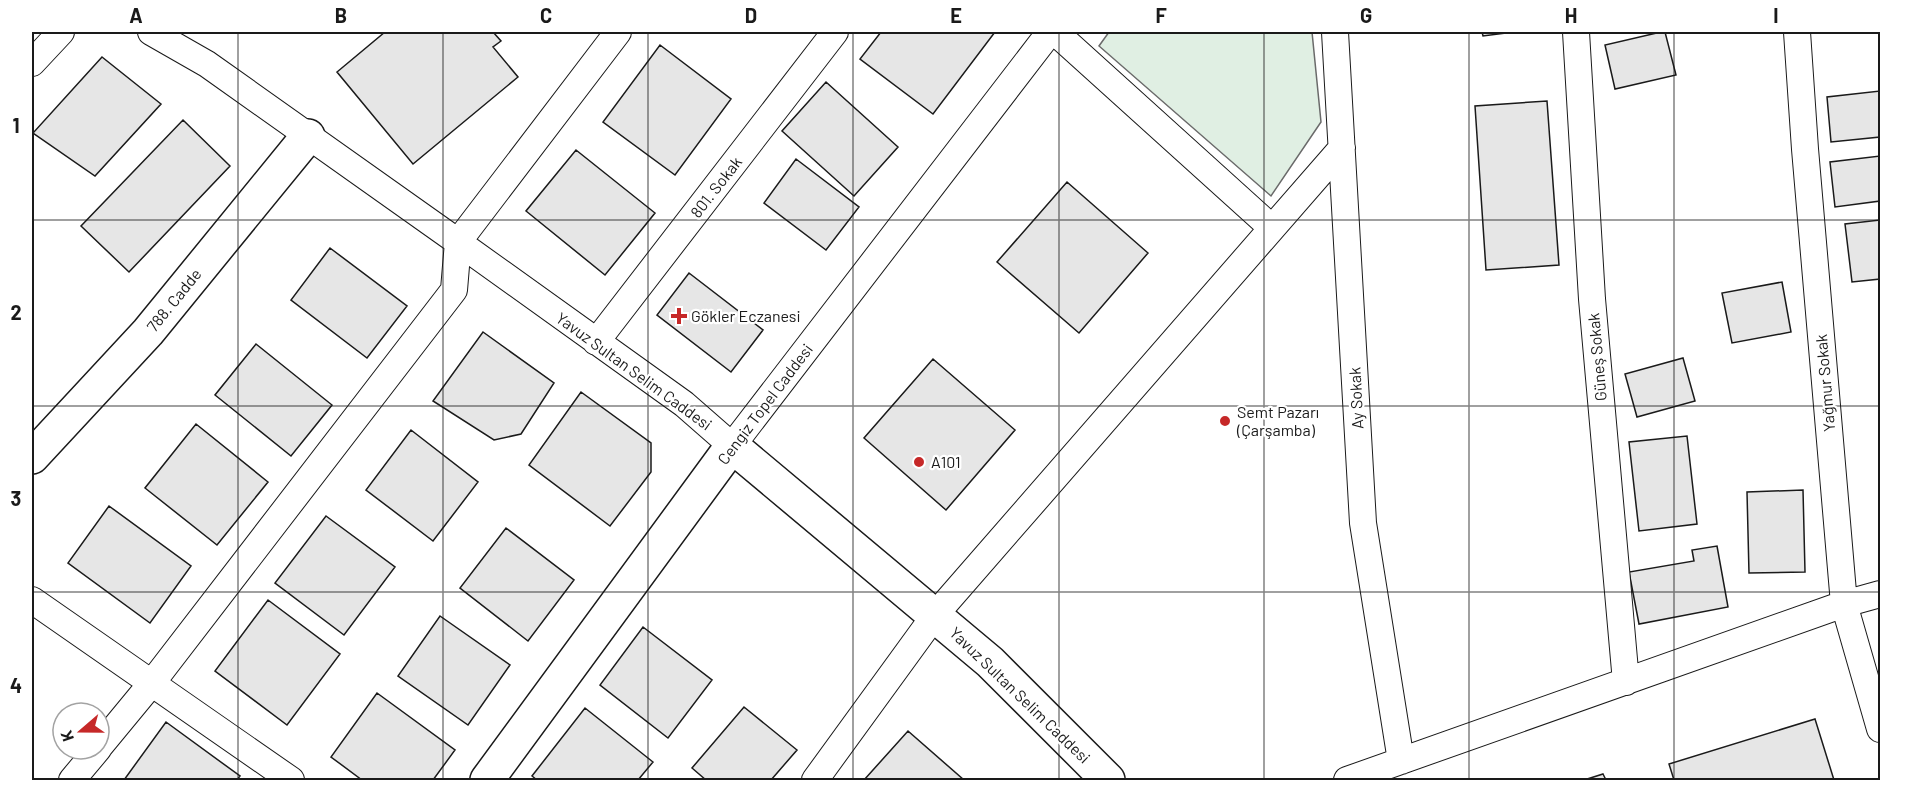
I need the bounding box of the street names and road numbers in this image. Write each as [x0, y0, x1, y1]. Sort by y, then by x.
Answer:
street label: 801. Sokak [686, 152, 745, 221]
street label: 788. Cadde [142, 264, 205, 335]
street label: Yavuz Sultan Selim Caddesi [553, 308, 716, 433]
street label: Güneş Sokak [1583, 312, 1610, 402]
street label: Yağmur Sokak [1811, 333, 1838, 433]
street label: Cengiz Topel Caddesi [713, 340, 816, 468]
street label: Ay Sokak [1344, 367, 1367, 429]
street label: Yavuz Sultan Selim Caddesi [946, 623, 1095, 767]

